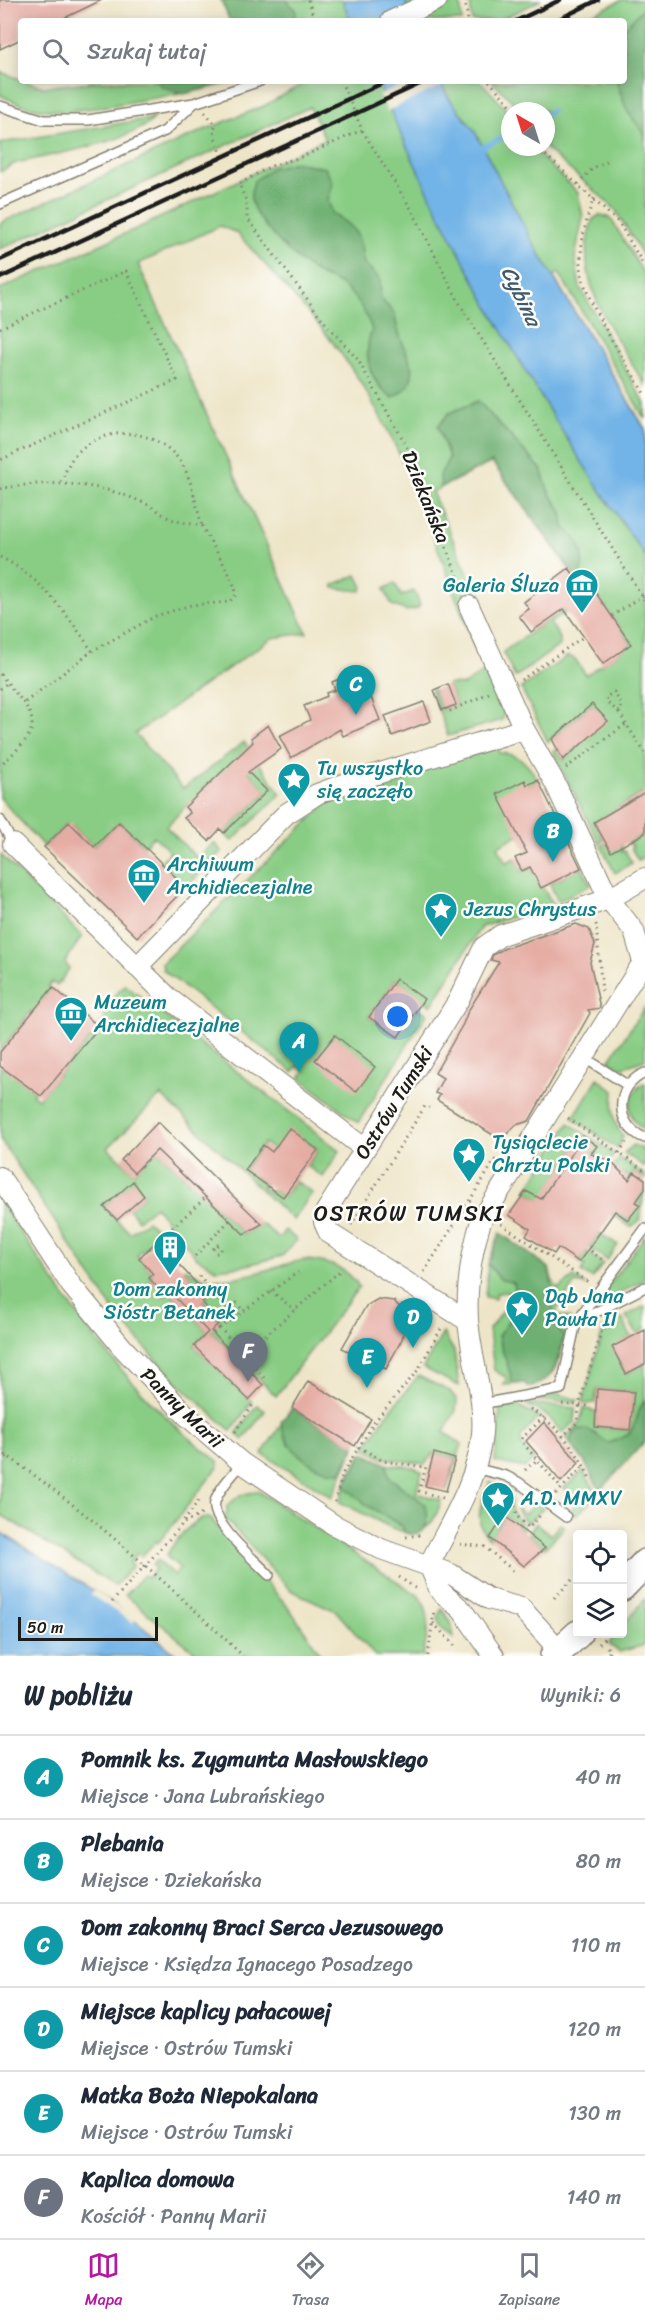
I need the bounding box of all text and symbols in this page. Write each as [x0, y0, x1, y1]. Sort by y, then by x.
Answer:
search box [18, 18, 627, 84]
text: Szukaj tutaj [87, 32, 206, 71]
icon: search [39, 35, 72, 68]
north arrow [501, 102, 555, 156]
water label: Cybina [490, 259, 553, 335]
street label: Dziekańska [392, 445, 460, 549]
museum icon: Galeria Śluza [564, 567, 600, 614]
place label: Galeria Śluza [443, 568, 559, 603]
pin: C [336, 666, 376, 715]
place label: Tu wszystko się zaczęło [316, 751, 423, 809]
place icon: Tu wszystko się zaczęło [276, 761, 312, 808]
pin: B [534, 812, 572, 862]
place label: Archiwum Archidiecezjalne [166, 847, 313, 905]
museum icon: Archiwum Archidiecezjalne [126, 857, 162, 904]
place icon: Jezus Chrystus [423, 891, 459, 938]
place label: Jezus Chrystus [463, 892, 597, 927]
place label: Muzeum Archidiecezjalne [93, 985, 240, 1043]
museum icon: Muzeum Archidiecezjalne [53, 995, 89, 1042]
your location [383, 1002, 412, 1031]
pin: A [280, 1022, 318, 1072]
street label: Ostrów Tumski [345, 1038, 444, 1167]
place label: Tysiąclecie Chrztu Polski [492, 1125, 610, 1183]
place icon: Tysiąclecie Chrztu Polski [451, 1136, 487, 1183]
district label: OSTRÓW TUMSKI [314, 1194, 504, 1233]
building icon: Dom zakonny Sióstr Betanek [152, 1229, 188, 1276]
place label: Dom zakonny Sióstr Betanek [104, 1272, 236, 1330]
place label: Dąb Jana Pawła II [545, 1279, 624, 1337]
place icon: Dąb Jana Pawła II [504, 1289, 540, 1336]
pin: D [394, 1298, 432, 1348]
pin: F [228, 1332, 268, 1382]
pin: E [348, 1338, 386, 1388]
street label: Panny Marii [132, 1359, 233, 1458]
place icon: A.D. MMXV [480, 1480, 516, 1527]
place label: A.D. MMXV [520, 1481, 623, 1516]
map controls [573, 1530, 627, 1638]
button: locate [573, 1530, 627, 1584]
button: layers [573, 1584, 627, 1638]
text: 50 m [27, 1613, 63, 1642]
scale bar [18, 1614, 158, 1642]
text: W pobliżu [24, 1672, 133, 1718]
text: Wyniki: 6 [540, 1678, 621, 1713]
text: Pomnik ks. Zygmunta Masłowskiego [81, 1740, 428, 1779]
text: A [37, 1760, 50, 1795]
text: 40 m [575, 1760, 621, 1795]
text: Miejsce · Jana Lubrańskiego [81, 1779, 325, 1814]
text: Plebania [81, 1824, 164, 1863]
text: B [37, 1844, 50, 1879]
text: 80 m [576, 1844, 621, 1879]
text: Miejsce · Dziekańska [81, 1863, 262, 1898]
text: Dom zakonny Braci Serca Jezusowego [81, 1908, 443, 1947]
text: C [37, 1928, 50, 1963]
text: 110 m [571, 1928, 621, 1963]
text: Miejsce · Księdza Ignacego Posadzego [81, 1947, 413, 1982]
text: Miejsce kaplicy pałacowej [81, 1992, 331, 2031]
text: D [38, 2012, 49, 2047]
text: 120 m [568, 2012, 621, 2047]
text: Miejsce · Ostrów Tumski [81, 2031, 292, 2066]
text: Matka Boża Niepokalana [81, 2076, 318, 2115]
text: E [38, 2096, 49, 2131]
text: 130 m [568, 2096, 621, 2131]
text: Miejsce · Ostrów Tumski [81, 2115, 292, 2150]
text: Kaplica domowa [81, 2160, 234, 2199]
text: F [38, 2180, 49, 2215]
text: 140 m [567, 2180, 621, 2215]
text: Kościół · Panny Marii [81, 2199, 266, 2234]
tab: Mapa [85, 2249, 122, 2314]
tab: Trasa [292, 2249, 329, 2314]
tab: Zapisane [498, 2249, 560, 2314]

